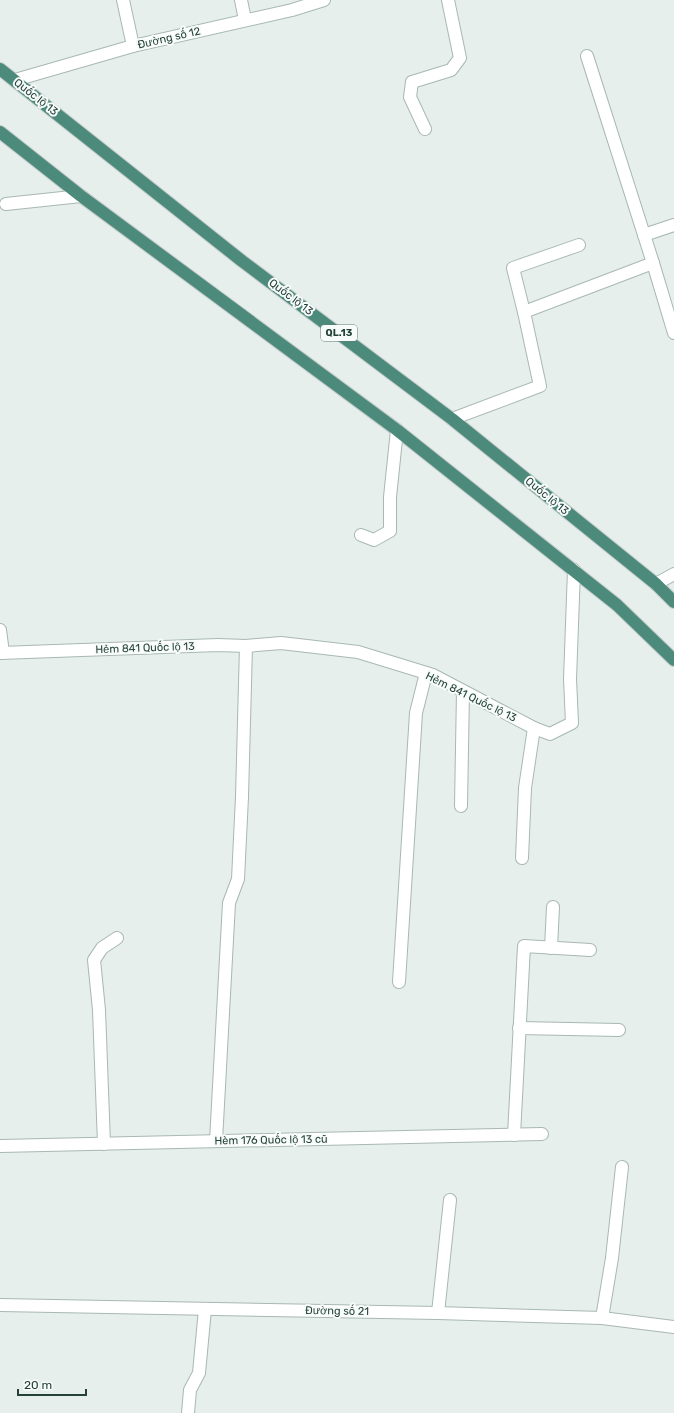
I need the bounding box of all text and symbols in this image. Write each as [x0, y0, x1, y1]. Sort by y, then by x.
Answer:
street label: Đường số 12 [136, 23, 202, 52]
street label: Quốc lộ 13 [12, 75, 62, 118]
street label: Quốc lộ 13 [266, 275, 317, 318]
road number: QL.13 [321, 325, 357, 341]
street label: Quốc lộ 13 [523, 474, 572, 518]
street label: Hẻm 841 Quốc lộ 13 [95, 638, 195, 656]
street label: Hẻm 841 Quốc lộ 13 [423, 668, 519, 725]
street label: Hèm 176 Quốc lộ 13 cũ [214, 1131, 328, 1147]
street label: Đường số 21 [305, 1303, 369, 1318]
scale bar [18, 1371, 86, 1397]
text: 20 m [24, 1378, 52, 1392]

